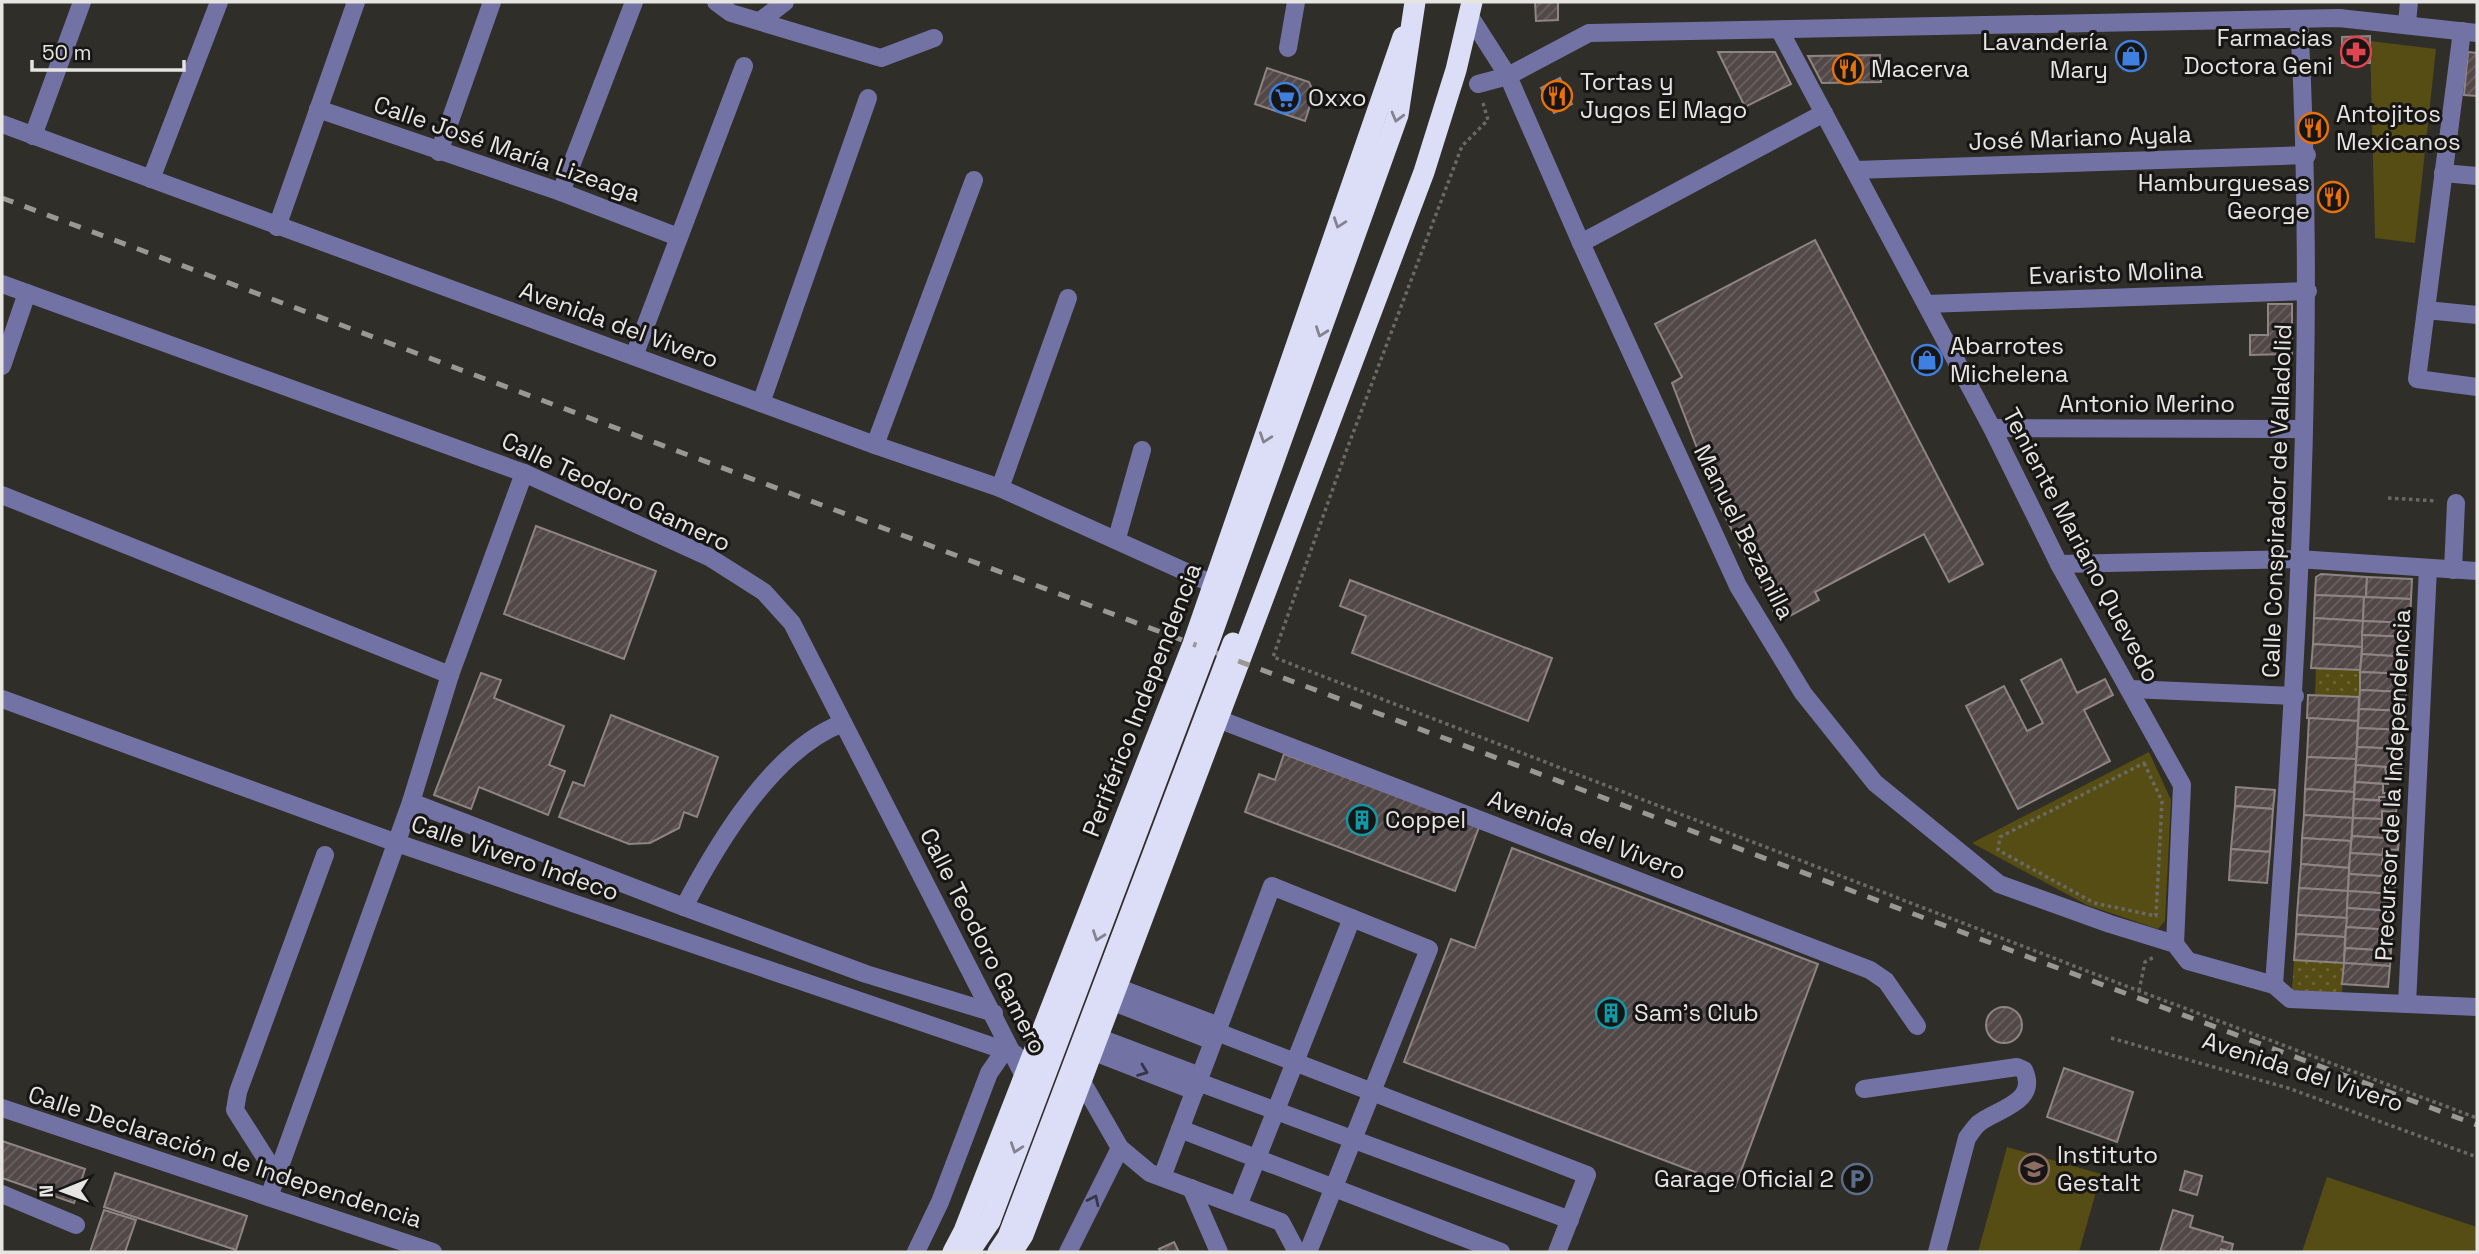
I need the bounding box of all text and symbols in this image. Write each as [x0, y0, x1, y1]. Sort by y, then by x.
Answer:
place label: Farmacias Doctora Geni [2184, 22, 2333, 81]
place label: Lavandería Mary [1982, 26, 2108, 85]
scale bar [32, 28, 184, 72]
pharmacy icon: Farmacias Doctora Geni [2339, 35, 2373, 69]
text: 50 m [42, 39, 92, 66]
shop icon: Lavandería Mary [2114, 39, 2148, 73]
restaurant icon: Macerva [1831, 52, 1865, 86]
place label: Macerva [1871, 53, 1969, 84]
place label: Tortas y Jugos El Mago [1580, 66, 1747, 125]
restaurant icon: Tortas y Jugos El Mago [1540, 79, 1574, 113]
supermarket icon: Oxxo [1268, 81, 1302, 115]
place label: Oxxo [1308, 82, 1367, 113]
street label: Calle José María Lizeaga [370, 88, 645, 209]
place label: Antojitos Mexicanos [2336, 98, 2461, 157]
one-way arrow [1390, 111, 1405, 123]
restaurant icon: Antojitos Mexicanos [2296, 111, 2330, 145]
street label: José Mariano Ayala [1968, 118, 2192, 157]
place label: Hamburguesas George [2138, 167, 2310, 226]
restaurant icon: Hamburguesas George [2316, 180, 2350, 214]
one-way arrow [1333, 216, 1347, 229]
street label: Evaristo Molina [2028, 254, 2204, 291]
street label: Avenida del Vivero [515, 274, 723, 375]
street label: Calle Conspirador de Valladolid [2255, 324, 2298, 678]
one-way arrow [1315, 326, 1329, 338]
place label: Abarrotes Michelena [1950, 330, 2069, 389]
shop icon: Abarrotes Michelena [1910, 343, 1944, 377]
street label: Antonio Merino [2059, 388, 2235, 419]
street label: Teniente Mariano Quevedo [1996, 402, 2167, 687]
street label: Calle Teodoro Gamero [497, 425, 736, 558]
one-way arrow [1259, 431, 1273, 444]
street label: Manuel Bezanilla [1687, 439, 1802, 625]
street label: Periférico Independencia [1075, 558, 1208, 841]
street label: Precursor de la Independencia [2368, 608, 2417, 962]
street label: Avenida del Vivero [1484, 783, 1691, 887]
building icon: Coppel [1345, 803, 1379, 837]
place label: Coppel [1385, 804, 1466, 835]
street label: Calle Vivero Indeco [407, 807, 623, 908]
street label: Calle Teodoro Gamero [913, 823, 1054, 1059]
one-way arrow [1092, 930, 1106, 942]
building icon: Sam's Club [1594, 996, 1628, 1030]
place label: Sam's Club [1634, 997, 1759, 1028]
street label: Avenida del Vivero [2199, 1024, 2408, 1119]
one-way arrow [1137, 1062, 1149, 1076]
street label: Calle Declaración de Independencia [24, 1078, 426, 1235]
place label: Instituto Gestalt [2057, 1139, 2158, 1198]
one-way arrow [1010, 1142, 1024, 1154]
school or university icon: Instituto Gestalt [2017, 1152, 2051, 1186]
north arrow [28, 1156, 98, 1226]
parking icon: Garage Oficial 2 [1840, 1162, 1874, 1196]
place label: Garage Oficial 2 [1654, 1163, 1834, 1194]
text: N [34, 1185, 59, 1198]
one-way arrow [1086, 1195, 1100, 1207]

